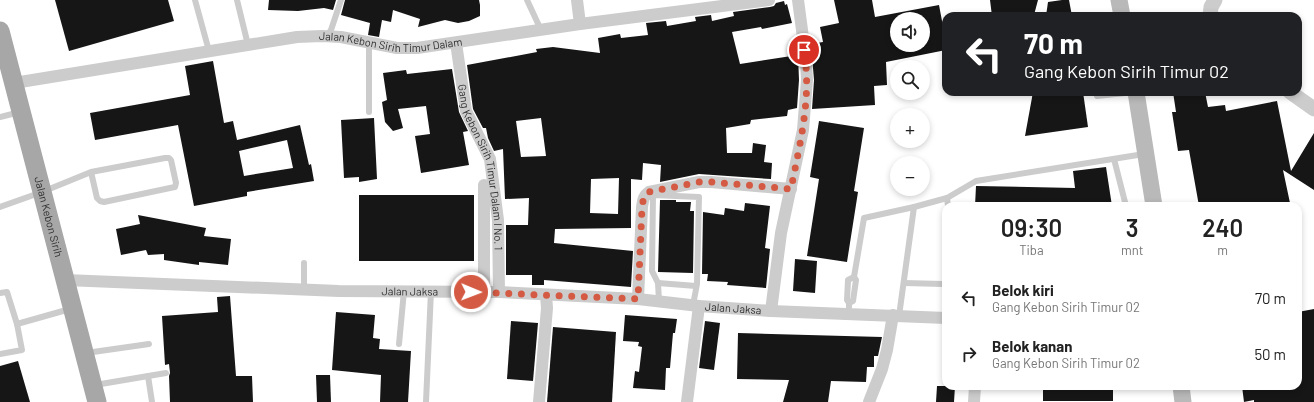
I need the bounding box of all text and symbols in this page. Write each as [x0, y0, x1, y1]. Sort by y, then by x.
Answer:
map controls [890, 12, 930, 196]
button: sound [890, 12, 930, 52]
text: 70 m [1024, 26, 1083, 60]
icon: left [958, 28, 1010, 80]
street label: Jalan Kebon Sirih Timur Dalam [319, 29, 463, 54]
pin [787, 33, 821, 67]
icon: arrive [793, 39, 815, 61]
button: search [890, 60, 930, 100]
text: Gang Kebon Sirih Timur 02 [1024, 60, 1229, 82]
street label: Gang Kebon Sirih Timur Dalam I No. 1 [456, 83, 505, 250]
button: + [890, 108, 930, 148]
button: − [890, 156, 930, 196]
street label: Jalan Kebon Sirih [32, 175, 66, 258]
text: 09:30 [1001, 213, 1062, 242]
text: 3 [1126, 213, 1139, 242]
text: 240 [1202, 213, 1243, 242]
text: Tiba [1019, 242, 1044, 258]
text: mnt [1121, 242, 1143, 258]
text: m [1217, 242, 1228, 258]
position arrow [450, 271, 492, 313]
text: Belok kiri [992, 281, 1054, 299]
street label: Jalan Jaksa [381, 284, 438, 298]
icon: left [958, 287, 980, 309]
text: 70 m [1255, 289, 1286, 307]
street label: Jalan Jaksa [704, 299, 762, 316]
text: Gang Kebon Sirih Timur 02 [992, 299, 1140, 315]
text: Belok kanan [992, 337, 1072, 355]
icon: right [958, 343, 980, 365]
text: 50 m [1254, 345, 1286, 363]
text: Gang Kebon Sirih Timur 02 [992, 355, 1140, 371]

